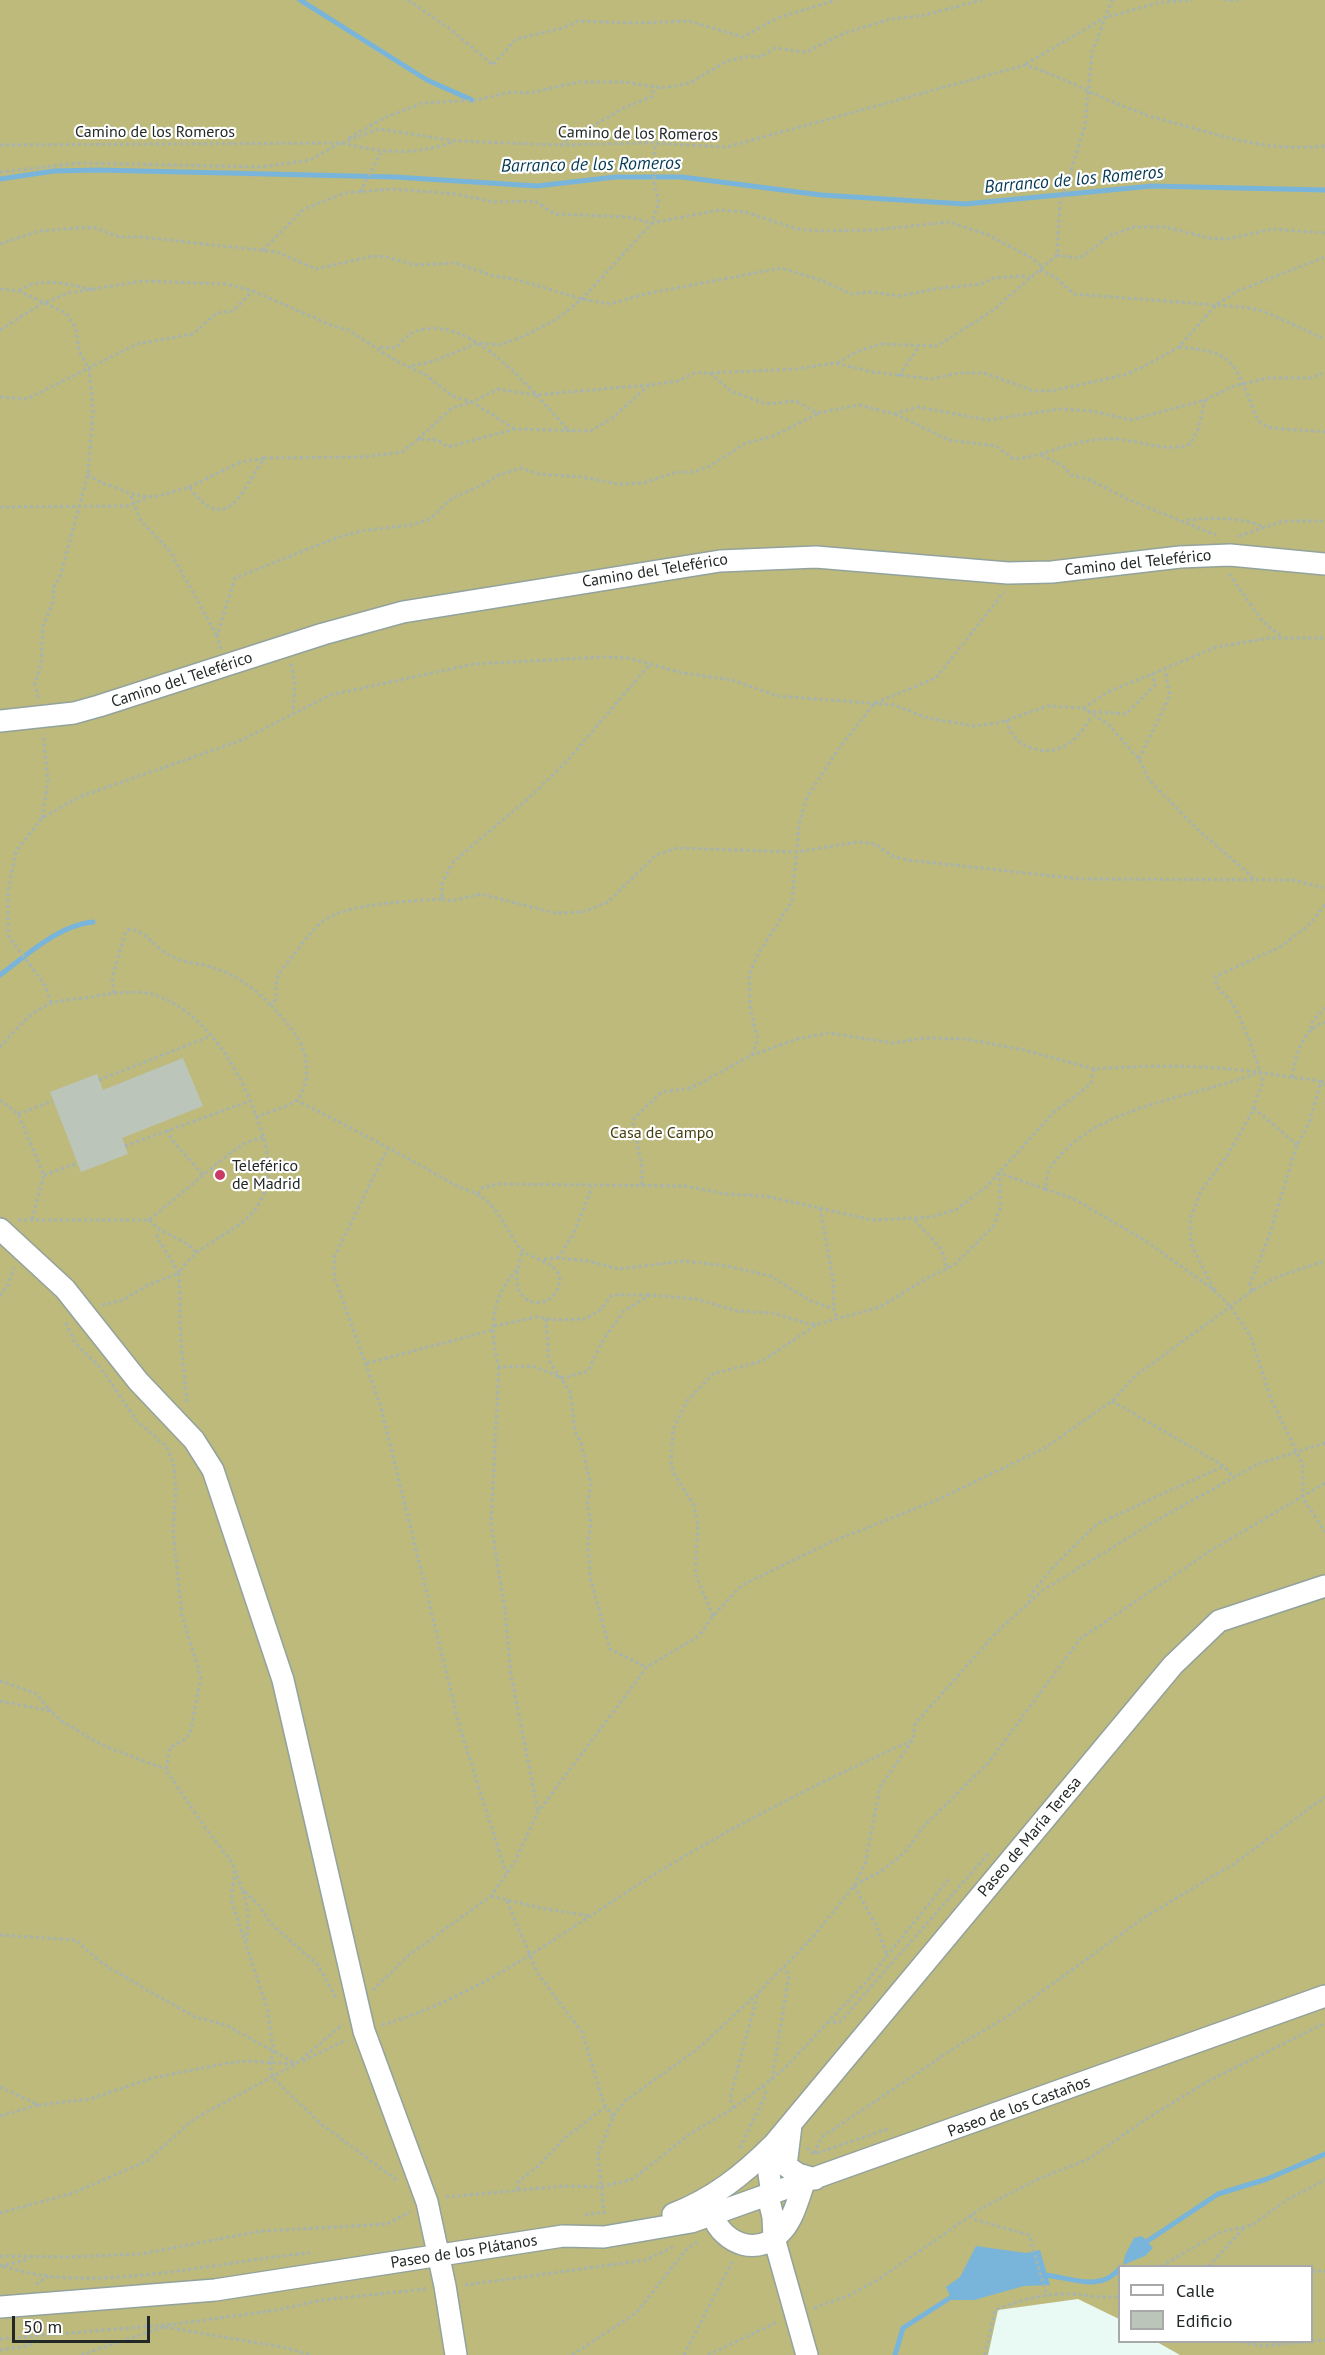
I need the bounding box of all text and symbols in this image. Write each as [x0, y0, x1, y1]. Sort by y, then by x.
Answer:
street label: Camino de los Romeros [75, 122, 235, 142]
street label: Camino de los Romeros [558, 123, 718, 145]
water label: Barranco de los Romeros [501, 153, 681, 177]
water label: Barranco de los Romeros [983, 161, 1165, 199]
street label: Camino del Teleférico [1064, 546, 1212, 580]
street label: Camino del Teleférico [581, 550, 729, 592]
street label: Camino del Teleférico [109, 648, 255, 712]
park label: Casa de Campo [610, 1123, 714, 1143]
place label: Teleférico de Madrid [232, 1156, 301, 1194]
marker: Teleférico de Madrid [213, 1168, 227, 1182]
street label: Paseo de María Teresa [974, 1773, 1086, 1901]
street label: Paseo de los Castaños [945, 2072, 1093, 2142]
street label: Paseo de los Plátanos [389, 2231, 539, 2273]
legend [1118, 2265, 1313, 2343]
text: Calle [1176, 2279, 1215, 2302]
scale bar [15, 2304, 153, 2342]
text: Edificio [1176, 2309, 1232, 2332]
text: 50 m [23, 2315, 62, 2338]

